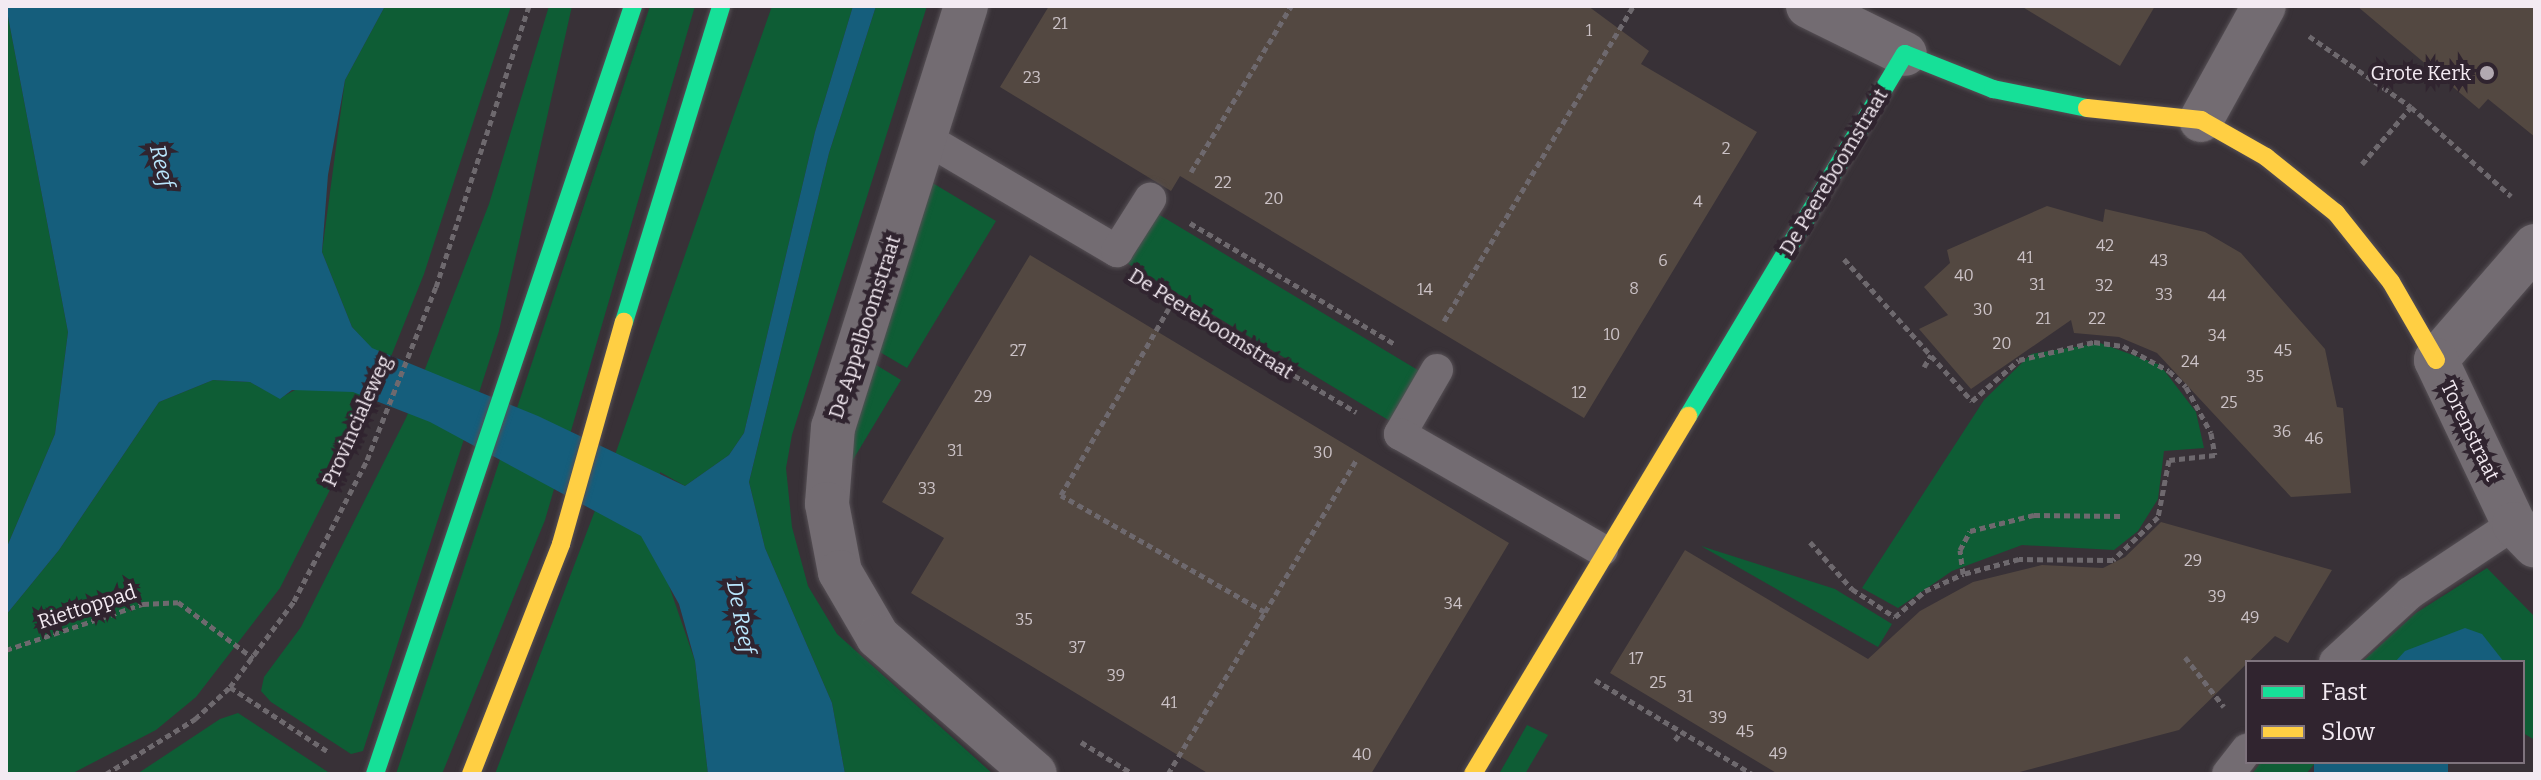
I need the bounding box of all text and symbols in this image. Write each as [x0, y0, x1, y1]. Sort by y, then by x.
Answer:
house number: 21 [1052, 14, 1068, 34]
house number: 1 [1586, 21, 1592, 41]
place label: Grote Kerk [2370, 61, 2471, 85]
marker: Grote Kerk [2478, 64, 2496, 82]
house number: 23 [1023, 68, 1041, 88]
street label: De Peereboomstraat [1775, 85, 1893, 259]
house number: 2 [1722, 139, 1730, 159]
water label: Reef [144, 142, 180, 190]
house number: 22 [1214, 173, 1232, 193]
house number: 20 [1265, 189, 1283, 209]
house number: 4 [1693, 192, 1703, 212]
street label: De Appelboomstraat [824, 232, 906, 422]
house number: 42 [2096, 236, 2114, 256]
house number: 41 [2017, 248, 2033, 268]
house number: 6 [1658, 251, 1668, 271]
house number: 43 [2150, 251, 2168, 271]
street label: De Peereboomstraat [1124, 264, 1298, 384]
house number: 40 [1954, 266, 1974, 286]
house number: 31 [2029, 275, 2045, 295]
house number: 32 [2095, 276, 2113, 296]
house number: 8 [1629, 279, 1639, 299]
house number: 14 [1417, 280, 1433, 300]
house number: 33 [2155, 285, 2173, 305]
house number: 44 [2208, 286, 2226, 306]
house number: 30 [1973, 300, 1993, 320]
house number: 21 [2035, 309, 2051, 329]
house number: 22 [2088, 309, 2106, 329]
house number: 10 [1604, 325, 1620, 345]
house number: 34 [2208, 326, 2226, 346]
house number: 20 [1993, 334, 2011, 354]
house number: 27 [1010, 341, 1026, 361]
house number: 45 [2274, 341, 2292, 361]
street label: Provincialeweg [317, 352, 397, 490]
house number: 24 [2181, 352, 2199, 372]
house number: 35 [2246, 367, 2264, 387]
street label: Torenstraat [2435, 377, 2505, 485]
house number: 12 [1571, 383, 1587, 403]
house number: 29 [974, 387, 992, 407]
house number: 25 [2220, 393, 2238, 413]
house number: 36 [2273, 422, 2291, 442]
house number: 46 [2305, 429, 2323, 449]
house number: 31 [947, 441, 963, 461]
house number: 30 [1313, 443, 1333, 463]
house number: 33 [918, 479, 936, 499]
house number: 29 [2184, 551, 2202, 571]
water label: De Reef [721, 578, 761, 656]
street label: Riettoppad [35, 580, 139, 634]
house number: 39 [2208, 587, 2226, 607]
house number: 34 [1444, 594, 1462, 614]
house number: 49 [2241, 608, 2259, 628]
house number: 35 [1015, 610, 1033, 630]
house number: 37 [1068, 638, 1086, 658]
house number: 17 [1629, 649, 1643, 669]
legend [2245, 660, 2525, 764]
house number: 39 [1107, 666, 1125, 686]
house number: 25 [1649, 673, 1667, 693]
text: Fast [2321, 678, 2367, 706]
house number: 31 [1677, 687, 1693, 707]
house number: 41 [1161, 693, 1177, 713]
house number: 39 [1709, 708, 1727, 728]
text: Slow [2321, 718, 2375, 746]
house number: 45 [1736, 722, 1754, 742]
house number: 49 [1769, 744, 1787, 764]
house number: 40 [1352, 745, 1372, 765]

